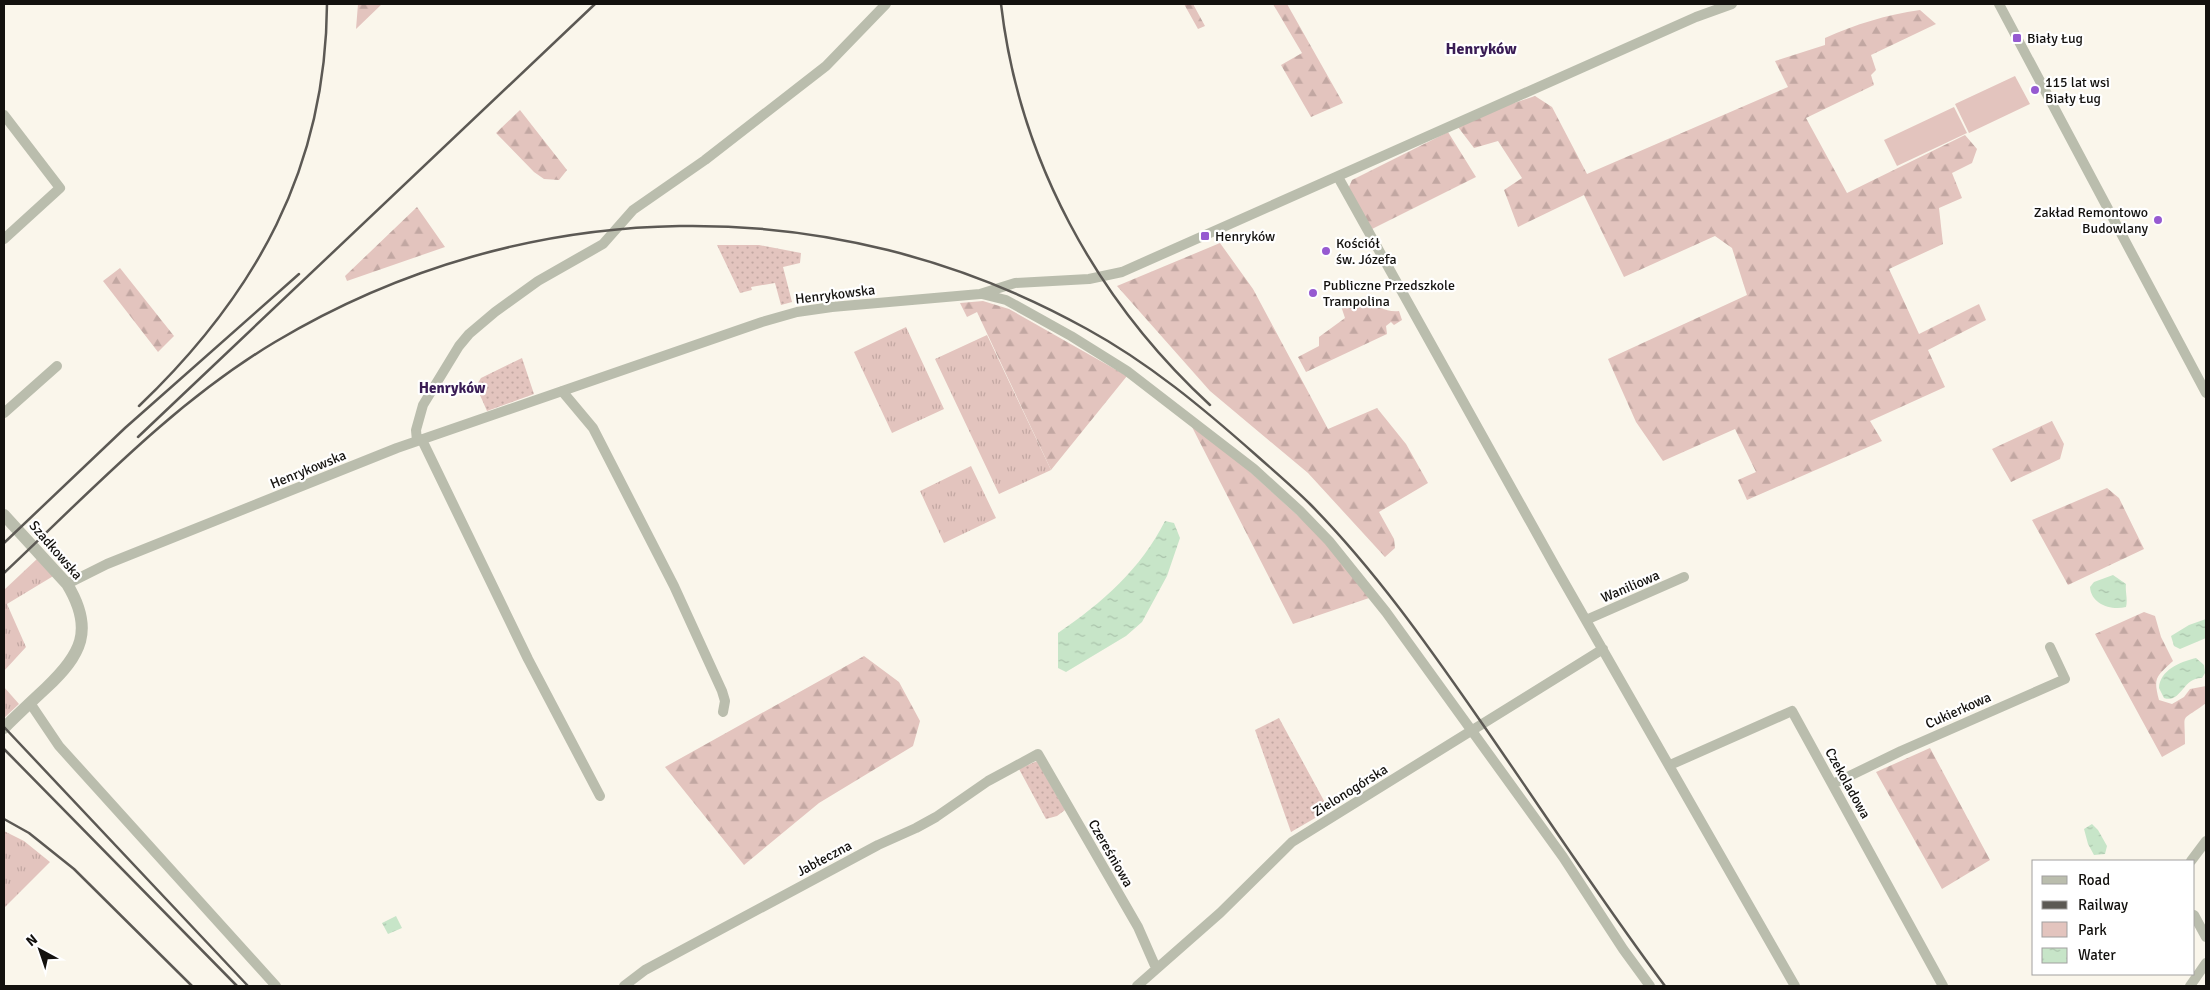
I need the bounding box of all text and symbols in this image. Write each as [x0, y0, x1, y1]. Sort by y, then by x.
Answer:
place label: Biały Ług [2027, 30, 2083, 47]
marker: Biały Ług [2011, 32, 2023, 44]
district label: Henryków [1445, 39, 1517, 59]
place label: 115 lat wsi Biały Ług [2045, 74, 2110, 107]
marker: 115 lat wsi Biały Ług [2029, 84, 2041, 96]
place label: Zakład Remontowo Budowlany [2034, 204, 2148, 237]
marker: Zakład Remontowo Budowlany [2152, 214, 2164, 226]
place label: Henryków [1215, 228, 1275, 245]
marker: Henryków [1199, 230, 1211, 242]
place label: Kościół św. Józefa [1336, 235, 1397, 268]
marker: Kościół św. Józefa [1320, 245, 1332, 257]
place label: Publiczne Przedszkole Trampolina [1323, 277, 1455, 310]
street label: Henrykowska [794, 281, 876, 308]
marker: Publiczne Przedszkole Trampolina [1307, 287, 1319, 299]
district label: Henryków [419, 379, 486, 397]
street label: Henrykowska [268, 447, 349, 492]
street label: Szadkowska [25, 517, 86, 583]
street label: Waniliowa [1598, 567, 1662, 606]
street label: Cukierkowa [1923, 688, 1994, 732]
street label: Czekoladowa [1821, 745, 1874, 822]
street label: Zielonogórska [1310, 761, 1391, 820]
street label: Czereśniowa [1084, 816, 1137, 890]
street label: Jabłeczna [794, 837, 855, 880]
legend [2032, 860, 2195, 975]
text: Road [2078, 871, 2110, 889]
text: Railway [2078, 896, 2128, 914]
text: Park [2078, 921, 2107, 939]
north arrow [15, 925, 65, 975]
text: N [23, 931, 41, 950]
text: Water [2078, 946, 2116, 964]

